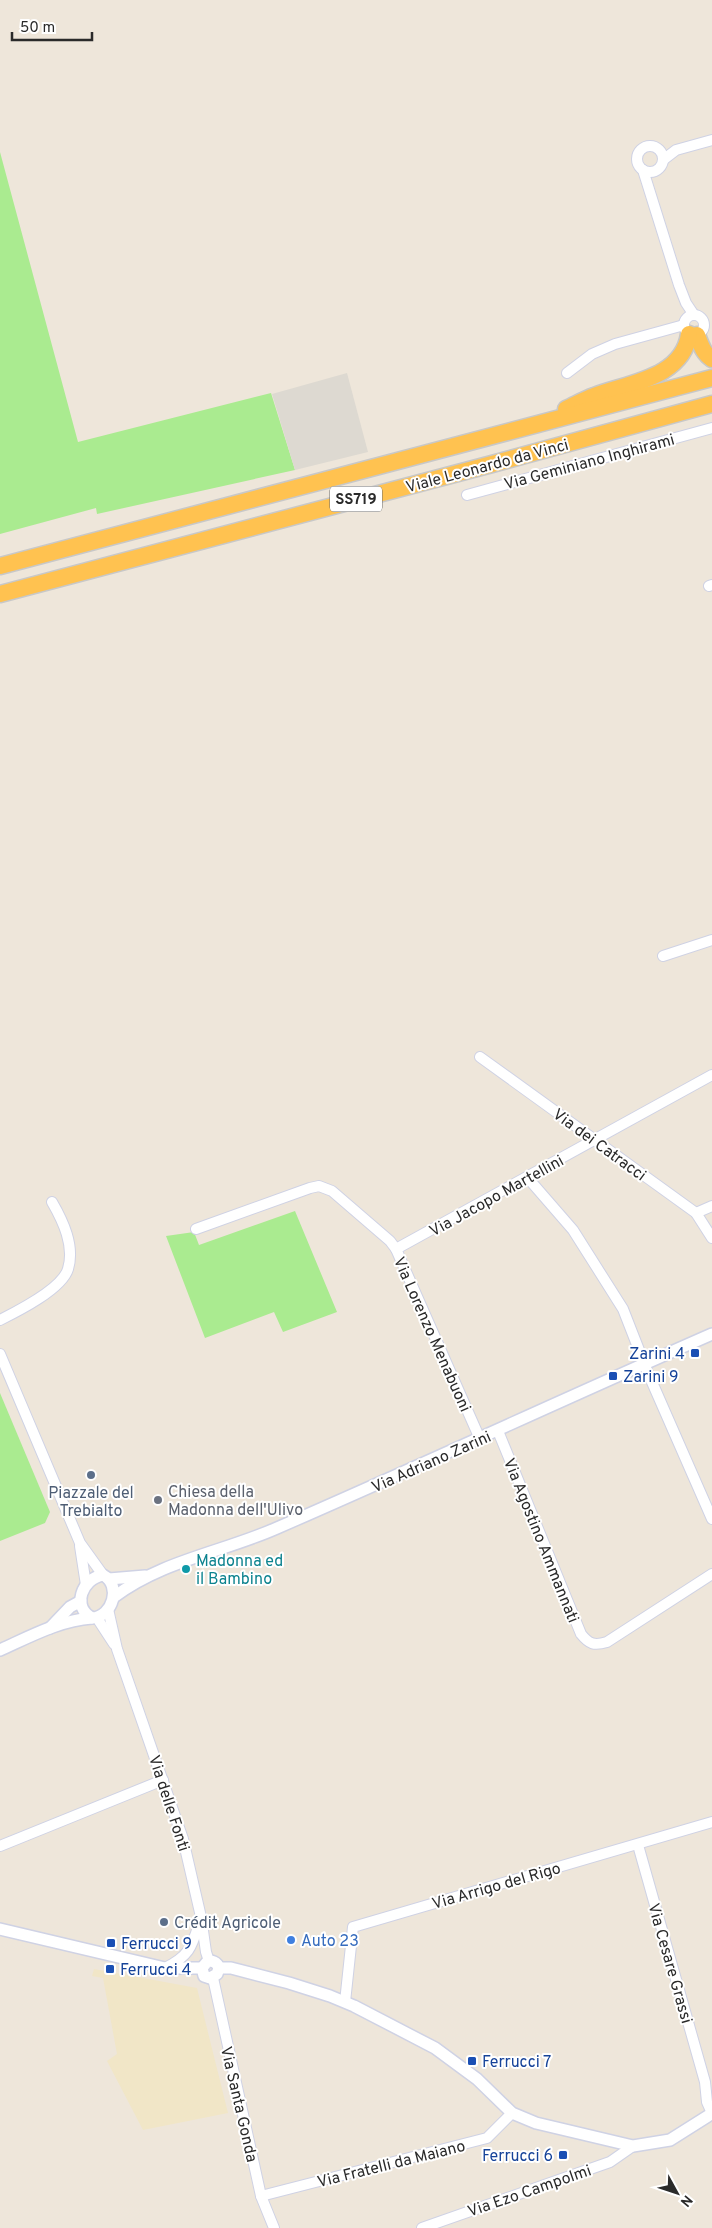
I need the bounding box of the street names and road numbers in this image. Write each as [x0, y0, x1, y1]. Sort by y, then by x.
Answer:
street label: Via Geminiano Inghirami [502, 431, 677, 495]
street label: Viale Leonardo da Vinci [404, 436, 571, 498]
road number: SS719 [330, 486, 382, 512]
street label: Via dei Catracci [548, 1105, 650, 1186]
street label: Via Jacopo Martellini [426, 1152, 568, 1242]
street label: Via Lorenzo Menabuoni [388, 1254, 474, 1415]
street label: Via Adriano Zarini [369, 1427, 495, 1498]
street label: Via Agostino Ammannati [498, 1455, 582, 1626]
street label: Via delle Fonti [143, 1753, 193, 1854]
street label: Via Arrigo del Rigo [430, 1859, 563, 1915]
street label: Via Cesare Grassi [642, 1901, 696, 2026]
street label: Via Santa Gonda [215, 2045, 261, 2164]
street label: Via Fratelli da Maiano [315, 2137, 468, 2193]
street label: Via Ezo Campolmi [465, 2161, 594, 2222]

